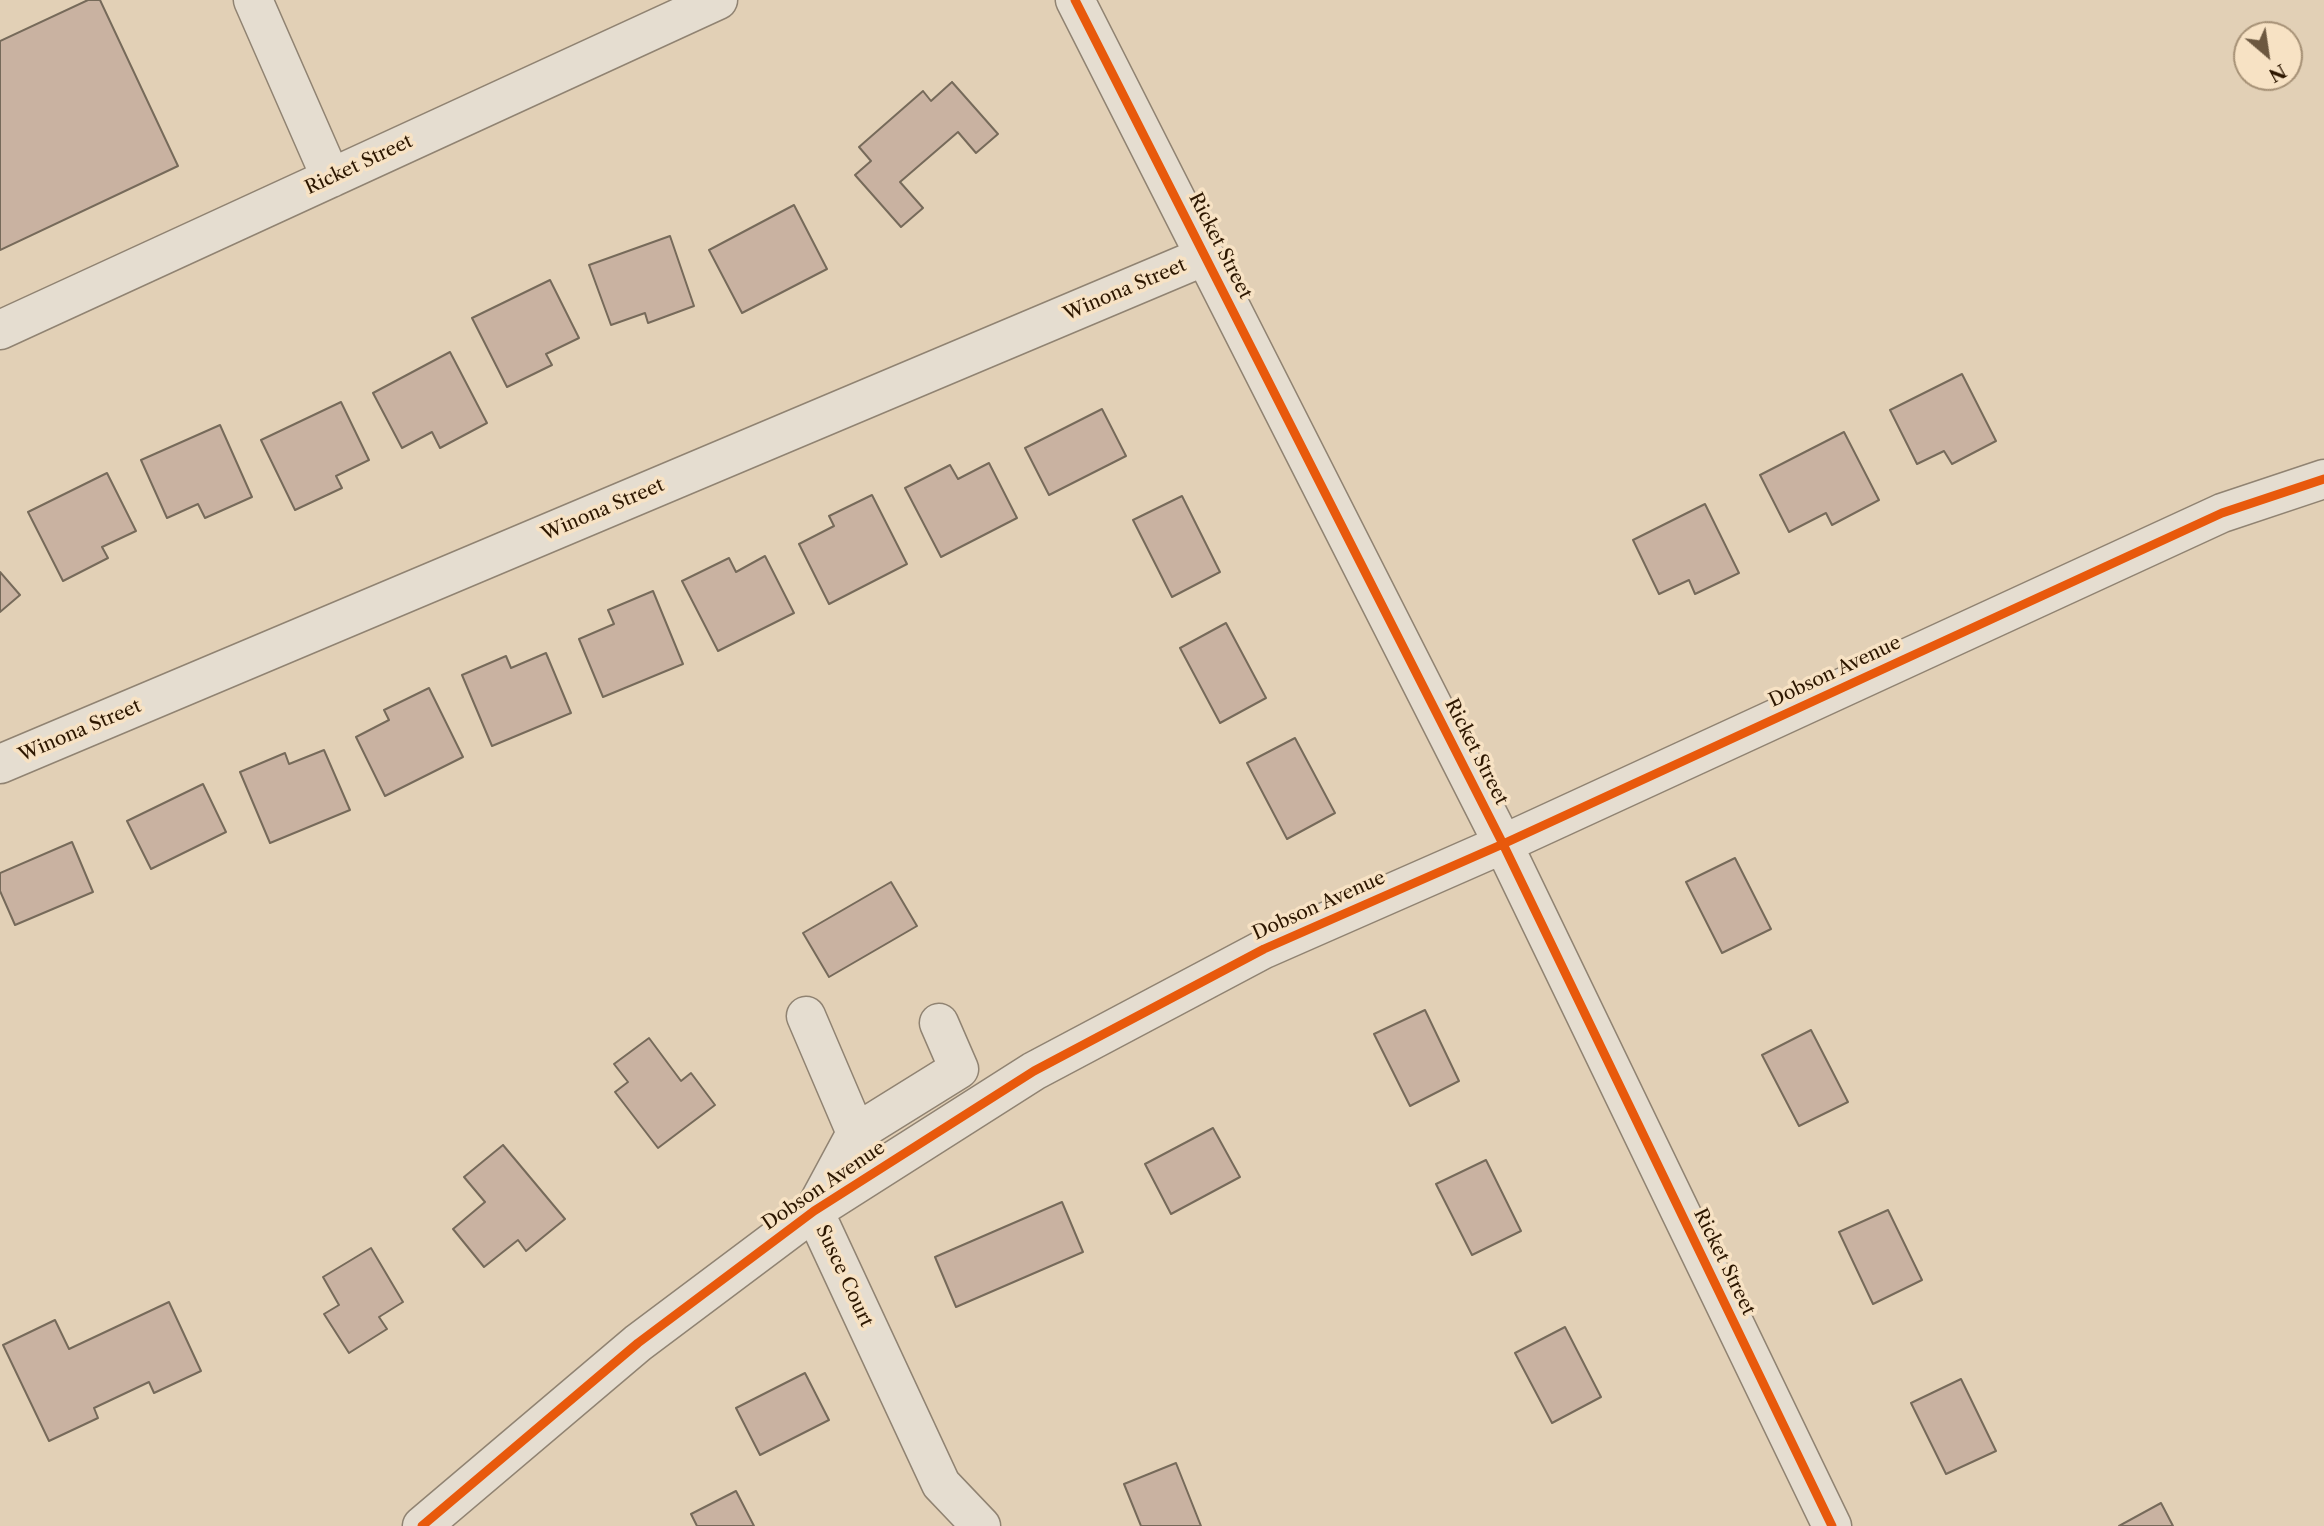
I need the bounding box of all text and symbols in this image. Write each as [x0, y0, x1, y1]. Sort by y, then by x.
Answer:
north arrow [2233, 21, 2303, 91]
text: N [2265, 59, 2290, 87]
street label: Ricket Street [302, 130, 416, 200]
street label: Ricket Street [1183, 189, 1257, 303]
street label: Winona Street [1060, 254, 1190, 326]
street label: Winona Street [538, 474, 668, 546]
street label: Dobson Avenue [1765, 631, 1905, 713]
street label: Winona Street [15, 695, 145, 767]
street label: Ricket Street [1439, 695, 1513, 809]
street label: Dobson Avenue [1249, 867, 1389, 945]
street label: Dobson Avenue [758, 1137, 890, 1235]
street label: Ricket Street [1688, 1205, 1760, 1319]
street label: Susce Court [810, 1221, 878, 1331]

